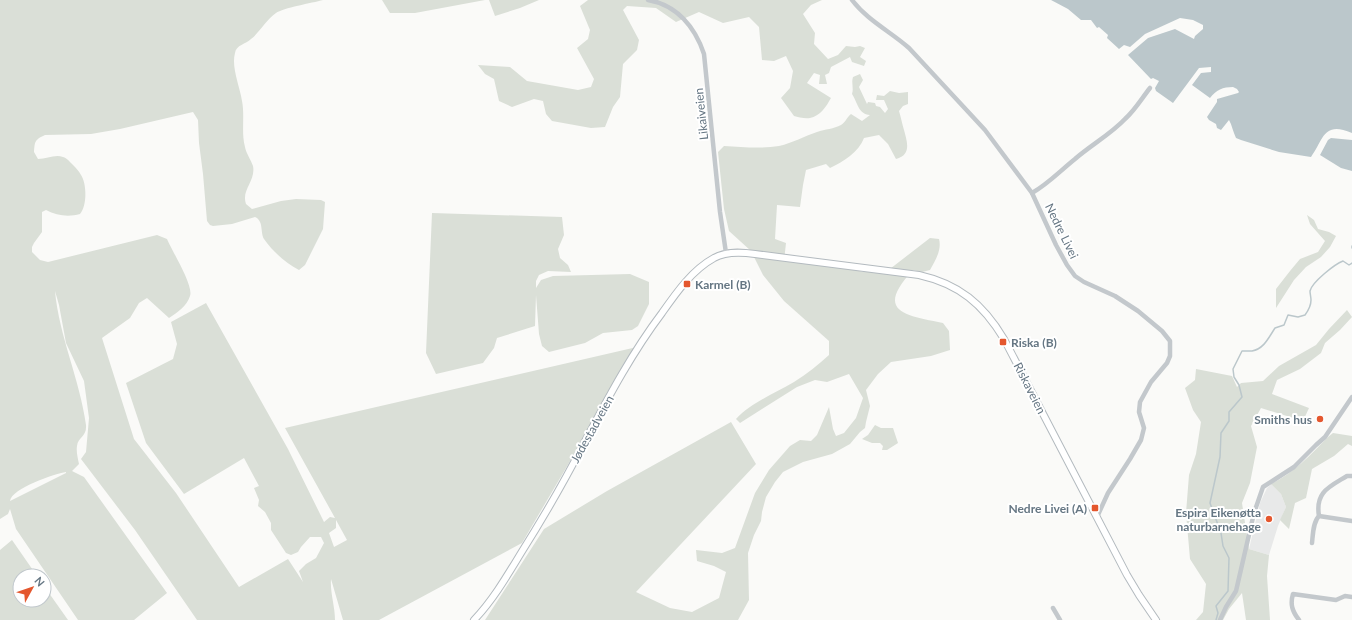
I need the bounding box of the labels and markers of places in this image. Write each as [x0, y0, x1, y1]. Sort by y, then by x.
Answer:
place label: Karmel (B) [695, 277, 751, 292]
marker: Karmel (B) [682, 279, 692, 289]
place label: Riska (B) [1011, 335, 1057, 350]
marker: Riska (B) [998, 337, 1008, 347]
place label: Smiths hus [1254, 412, 1312, 427]
marker: Smiths hus [1315, 414, 1325, 424]
place label: Nedre Livei (A) [1008, 501, 1087, 516]
marker: Nedre Livei (A) [1090, 503, 1100, 513]
place label: Espira Eikenøtta naturbarnehage [1175, 505, 1262, 534]
marker: Espira Eikenøtta naturbarnehage [1264, 514, 1274, 524]

